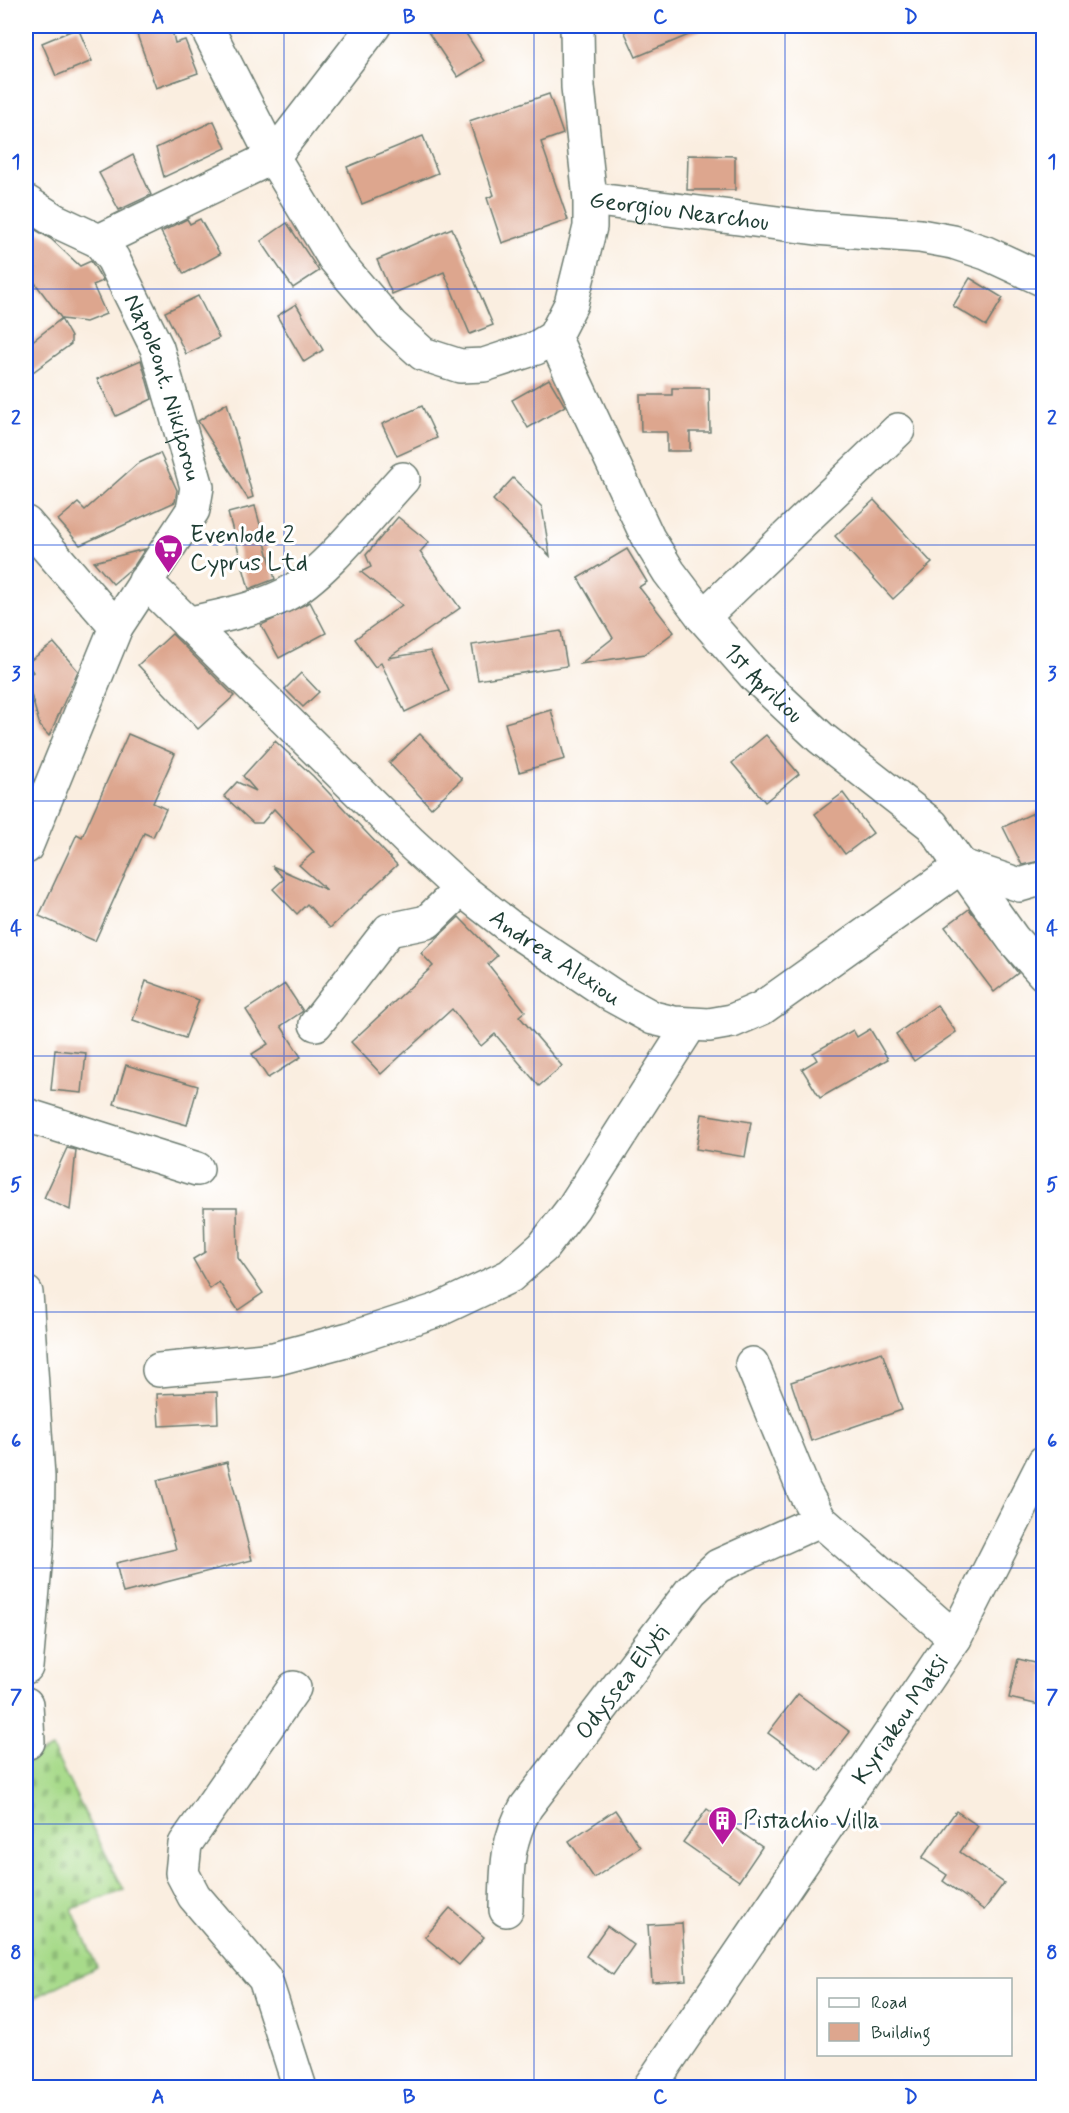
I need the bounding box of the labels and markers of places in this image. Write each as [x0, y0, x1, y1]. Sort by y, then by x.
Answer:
place label: Evenlode 2 Cyprus Ltd [190, 520, 308, 579]
supermarket icon: Evenlode 2 Cyprus Ltd [153, 532, 185, 574]
building icon: Pistachio Villa [706, 1804, 738, 1846]
place label: Pistachio Villa [743, 1806, 880, 1837]

